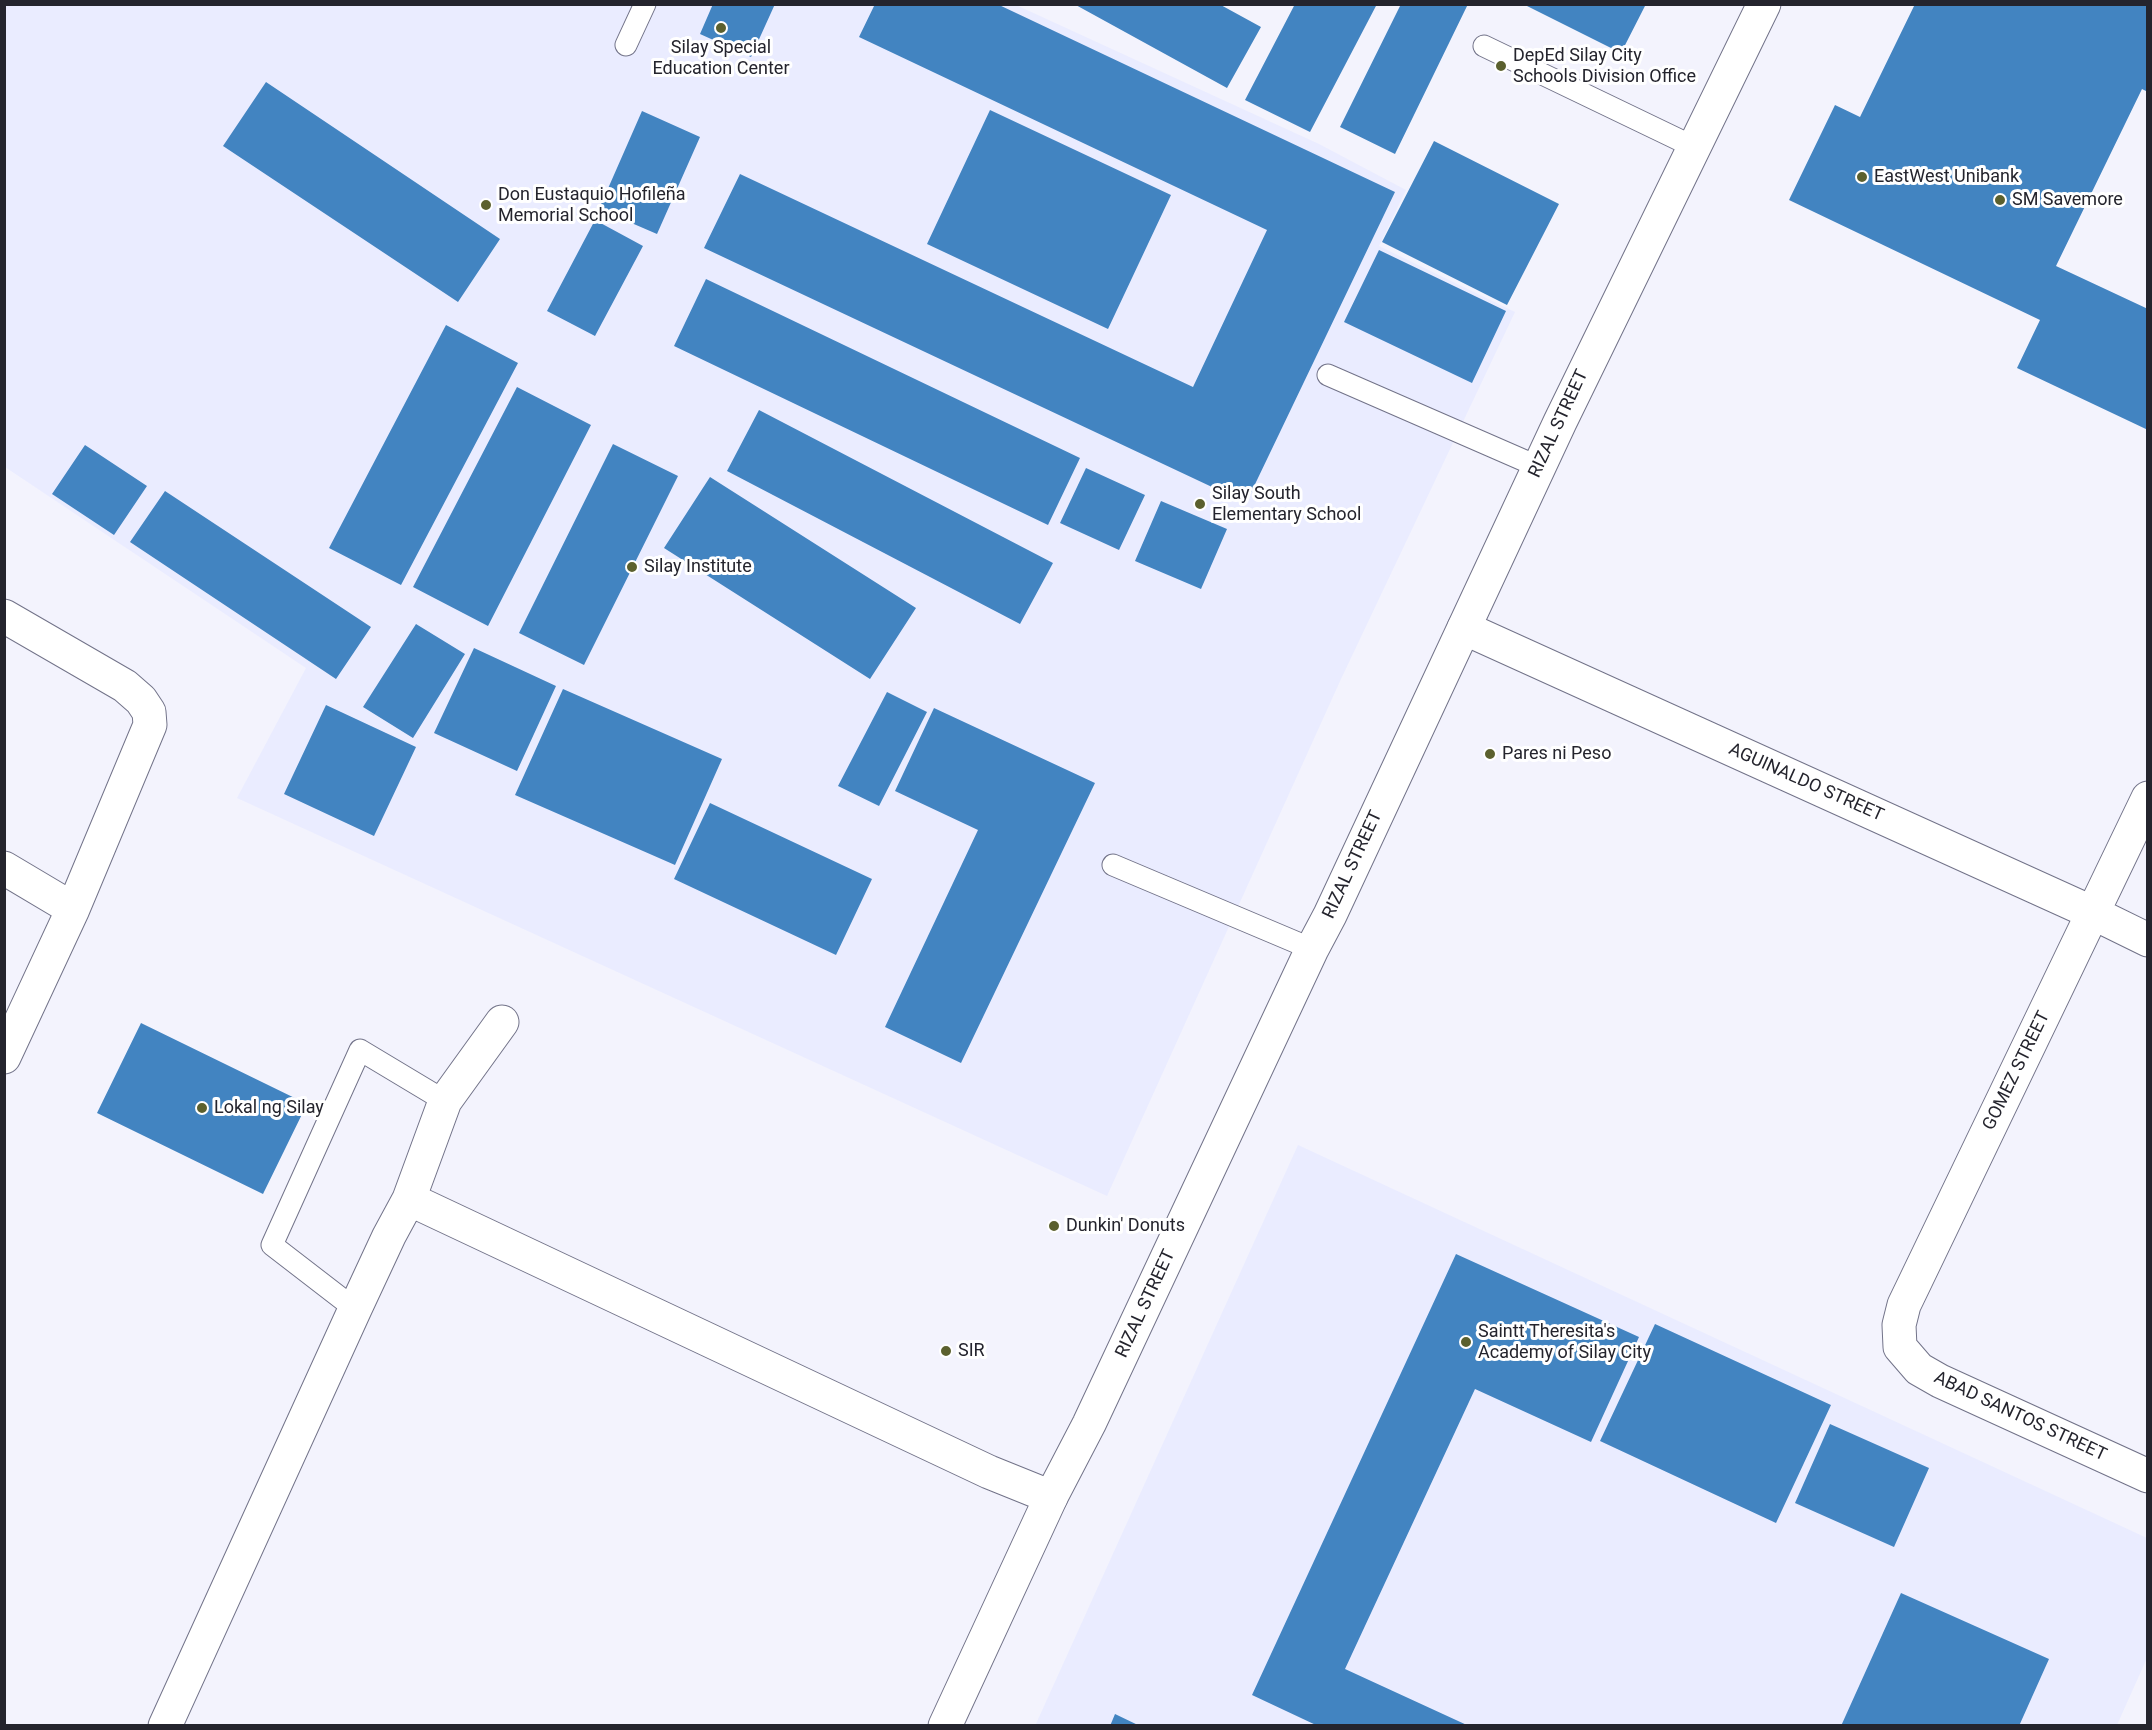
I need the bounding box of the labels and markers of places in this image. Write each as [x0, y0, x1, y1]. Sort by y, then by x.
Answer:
marker: Silay Special Education Center [714, 21, 728, 35]
place label: Silay Special Education Center [652, 37, 790, 80]
place label: DepEd Silay City Schools Division Office [1513, 45, 1696, 88]
marker: DepEd Silay City Schools Division Office [1494, 59, 1508, 73]
place label: EastWest Unibank [1874, 166, 2019, 188]
marker: EastWest Unibank [1855, 170, 1869, 184]
place label: Don Eustaquio Hofileña Memorial School [498, 184, 685, 226]
place label: SM Savemore [2012, 189, 2123, 211]
marker: SM Savemore [1993, 193, 2007, 207]
marker: Don Eustaquio Hofileña Memorial School [479, 198, 493, 212]
place label: Silay South Elementary School [1212, 483, 1361, 526]
marker: Silay South Elementary School [1193, 497, 1207, 511]
place label: Silay Institute [644, 556, 752, 578]
marker: Silay Institute [625, 560, 639, 574]
place label: Pares ni Peso [1502, 743, 1611, 765]
marker: Pares ni Peso [1483, 747, 1497, 761]
place label: Lokal ng Silay [214, 1097, 324, 1119]
marker: Lokal ng Silay [195, 1101, 209, 1115]
place label: Dunkin' Donuts [1066, 1215, 1185, 1237]
marker: Dunkin' Donuts [1047, 1219, 1061, 1233]
place label: Saintt Theresita's Academy of Silay City [1478, 1321, 1651, 1364]
marker: Saintt Theresita's Academy of Silay City [1459, 1335, 1473, 1349]
place label: SIR [958, 1340, 985, 1362]
marker: SIR [939, 1344, 953, 1358]

